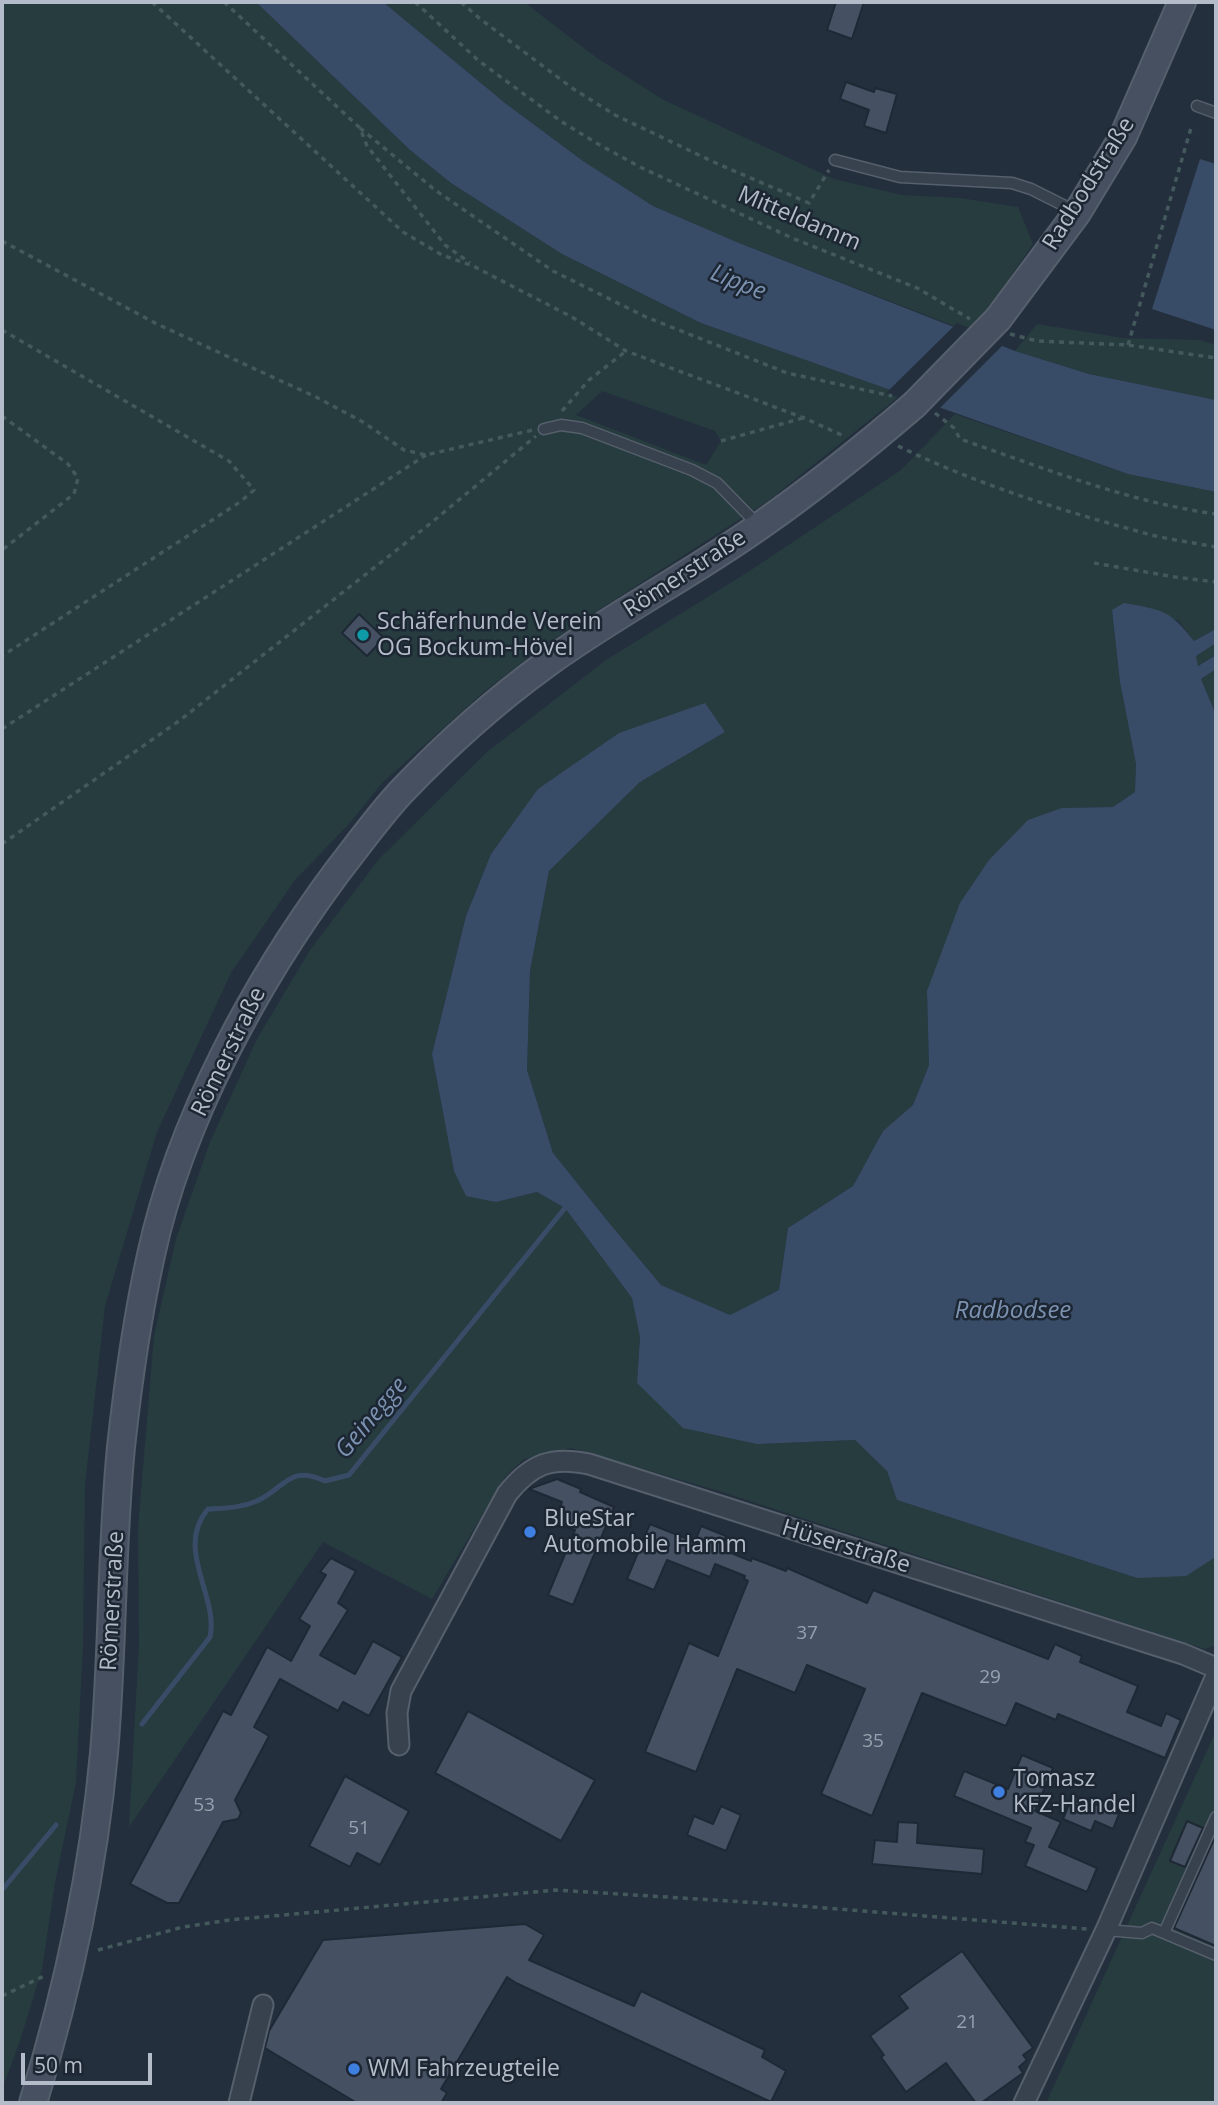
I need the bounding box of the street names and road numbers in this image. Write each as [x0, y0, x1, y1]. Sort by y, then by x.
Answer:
street label: Radbodstraße [1037, 112, 1141, 256]
street label: Mitteldamm [733, 181, 865, 257]
street label: Römerstraße [619, 524, 751, 624]
street label: Römerstraße [186, 983, 272, 1121]
street label: Hüserstraße [778, 1514, 914, 1580]
street label: Römerstraße [96, 1530, 130, 1672]

